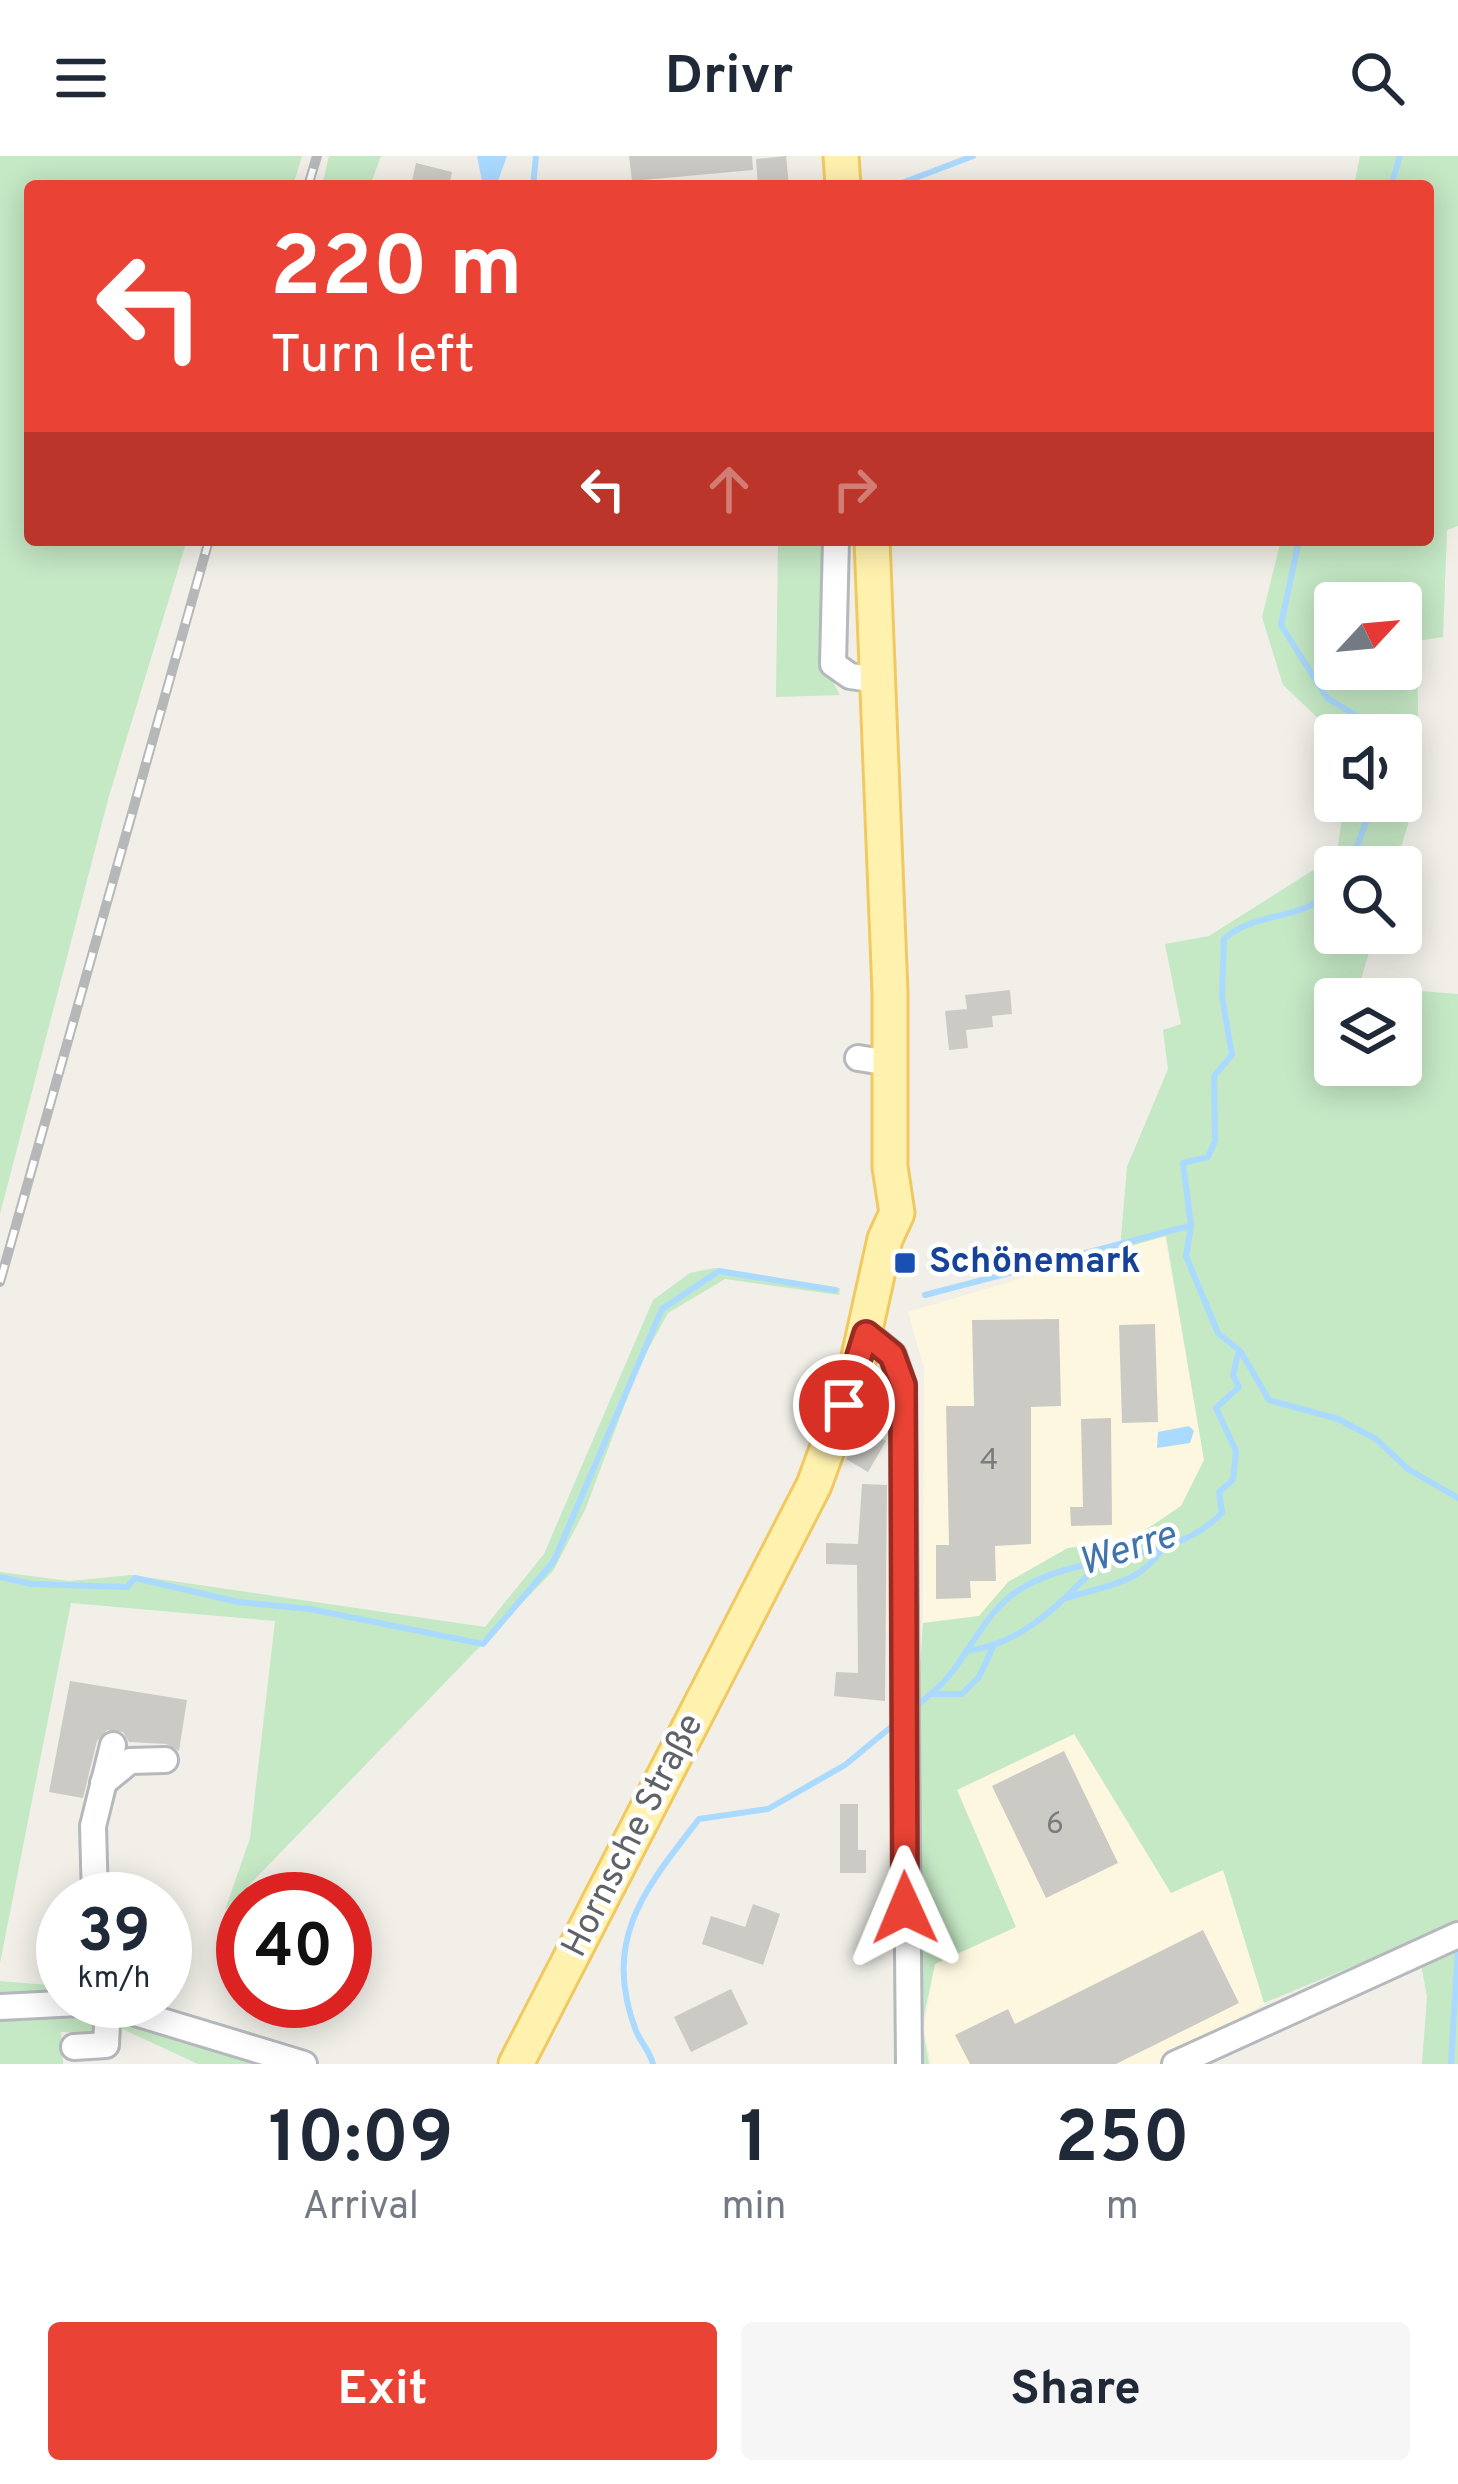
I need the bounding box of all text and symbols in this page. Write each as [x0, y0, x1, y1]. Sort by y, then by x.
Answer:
text: Drivr [665, 44, 793, 113]
icon: menu [48, 45, 114, 111]
icon: search [1344, 45, 1410, 111]
text: 220 m [270, 219, 523, 325]
icon: left [72, 228, 228, 384]
text: Turn left [270, 323, 475, 392]
icon: left [570, 456, 636, 522]
icon: ahead [696, 456, 762, 522]
icon: right [822, 456, 888, 522]
north arrow [1314, 582, 1422, 690]
map controls [1314, 582, 1422, 1086]
button: sound [1314, 714, 1422, 822]
button: search [1314, 846, 1422, 954]
button: layers [1314, 978, 1422, 1086]
place label: Schönemark [929, 1240, 1141, 1286]
marker: Schönemark [892, 1250, 918, 1276]
pin [793, 1354, 895, 1456]
icon: arrive [811, 1372, 877, 1438]
house number: 4 [980, 1443, 998, 1480]
water label: Werre [1073, 1512, 1184, 1590]
street label: Hornsche Straße [553, 1706, 715, 1966]
house number: 6 [1046, 1807, 1064, 1844]
position arrow [842, 1845, 968, 1971]
speed limit sign: 40 [216, 1872, 372, 2028]
text: 39 [78, 1897, 150, 1973]
text: km/h [78, 1961, 150, 1998]
text: 10:09 [268, 2096, 453, 2188]
text: 1 [740, 2096, 768, 2188]
text: 250 [1055, 2096, 1190, 2188]
text: Arrival [303, 2184, 419, 2233]
text: min [722, 2184, 786, 2233]
text: m [1106, 2184, 1139, 2233]
button: Exit [48, 2322, 717, 2460]
button: Share [741, 2322, 1410, 2460]

